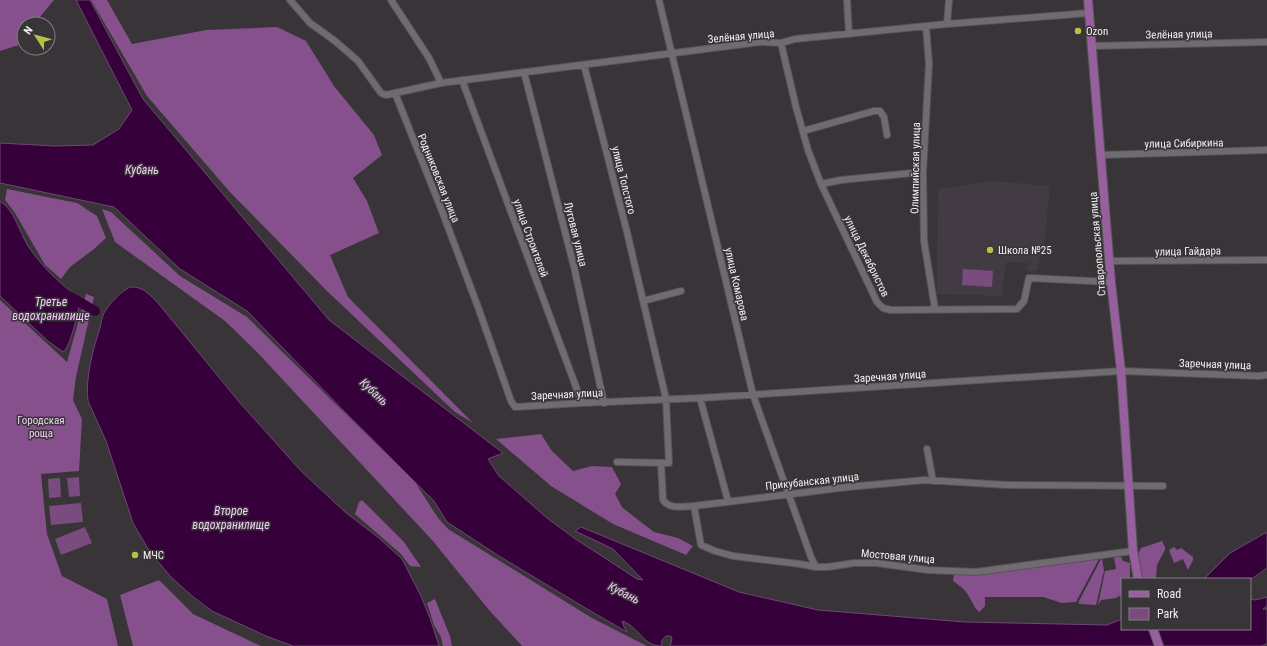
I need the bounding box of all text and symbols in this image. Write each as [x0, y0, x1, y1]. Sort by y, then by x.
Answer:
north arrow [16, 16, 56, 56]
text: N [21, 24, 36, 37]
place label: Ozon [1086, 25, 1108, 38]
marker: Ozon [1073, 26, 1083, 36]
street label: Зелёная улица [707, 27, 775, 46]
street label: Зелёная улица [1145, 27, 1213, 42]
street label: Олимпийская улица [908, 122, 923, 214]
street label: Родниковская улица [415, 132, 462, 224]
street label: улица Сибиркина [1144, 136, 1224, 151]
street label: улица Толстого [609, 145, 638, 216]
water label: Кубань [125, 163, 159, 177]
street label: Ставропольская улица [1086, 191, 1109, 297]
street label: улица Строителей [510, 197, 551, 279]
street label: Луговая улица [561, 200, 590, 268]
street label: улица Декабристов [841, 213, 892, 299]
place label: Школа №25 [998, 244, 1052, 257]
street label: улица Гайдара [1155, 244, 1221, 259]
marker: Школа №25 [985, 245, 995, 255]
street label: улица Комарова [722, 246, 751, 322]
water label: Третье водохранилище [12, 295, 90, 323]
street label: Заречная улица [1179, 357, 1251, 372]
street label: Заречная улица [854, 367, 926, 385]
water label: Кубань [357, 375, 391, 409]
street label: Заречная улица [531, 386, 603, 403]
park label: Городская роща [17, 414, 65, 440]
street label: Прикубанская улица [765, 470, 859, 493]
water label: Второе водохранилище [192, 504, 270, 532]
street label: Мостовая улица [860, 547, 935, 566]
place label: МЧС [143, 549, 164, 562]
marker: МЧС [130, 550, 140, 560]
legend [1121, 578, 1251, 630]
water label: Кубань [606, 579, 642, 607]
text: Road [1157, 587, 1181, 601]
text: Park [1157, 607, 1179, 621]

